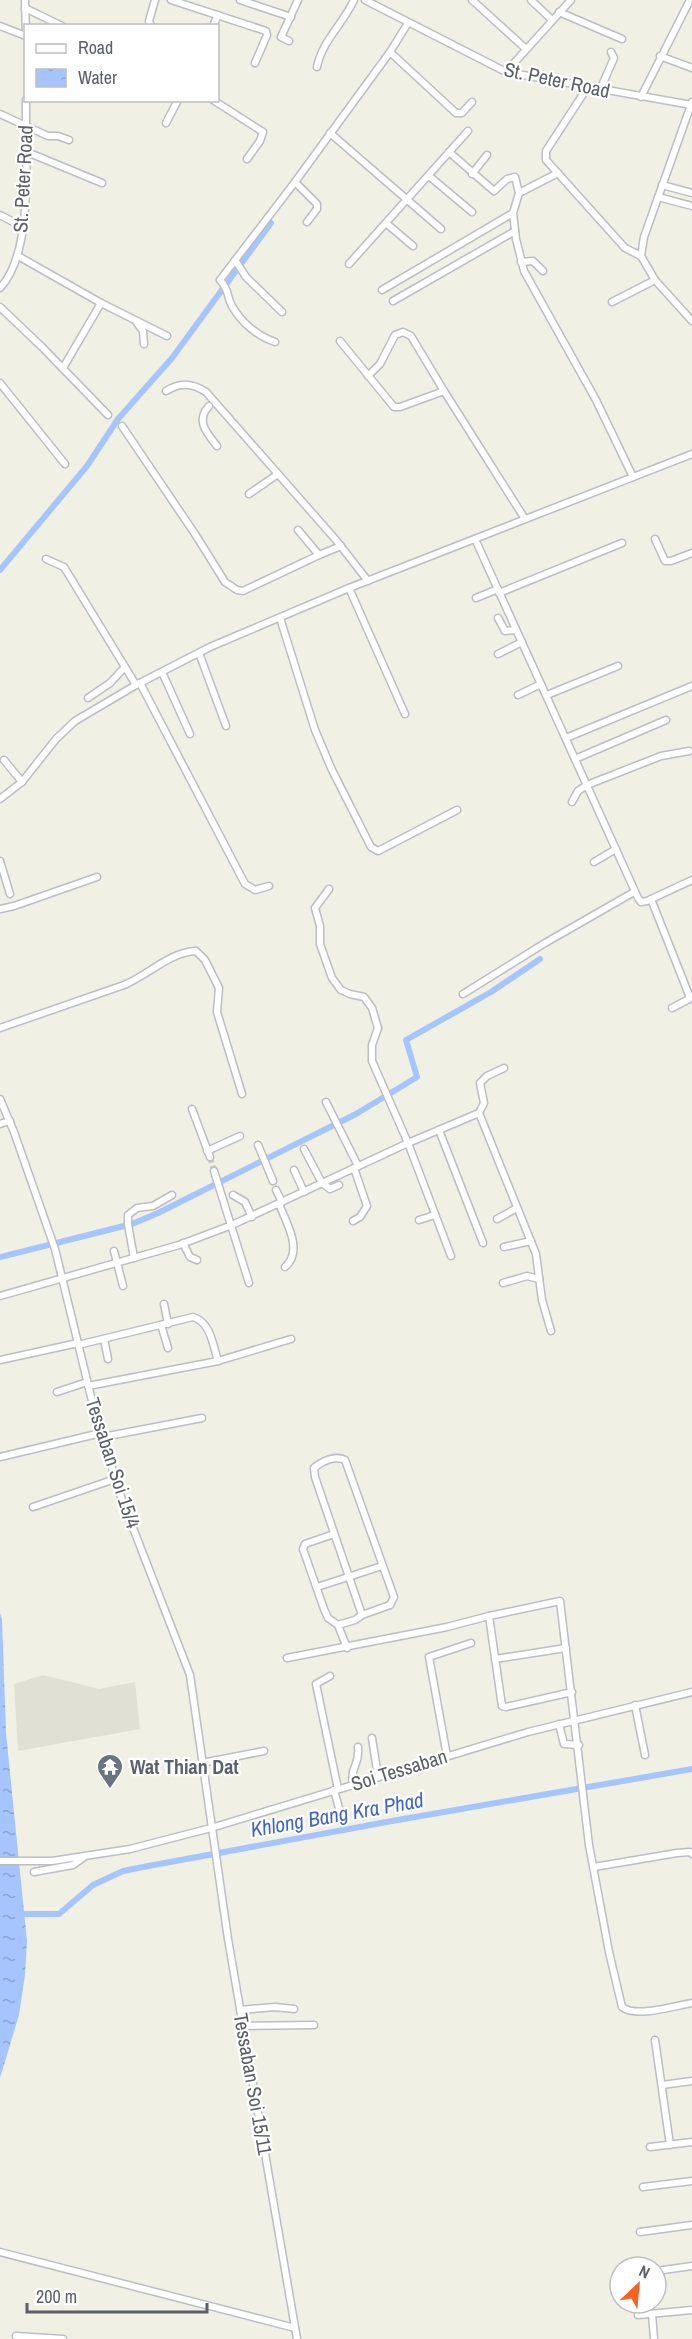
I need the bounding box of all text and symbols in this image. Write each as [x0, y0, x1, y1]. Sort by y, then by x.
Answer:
legend [24, 24, 219, 102]
text: Road [78, 35, 113, 60]
street label: St. Peter Road [502, 55, 613, 104]
text: Water [78, 65, 117, 90]
street label: St. Peter Road [6, 125, 39, 233]
street label: Tessaban Soi 15/4 [80, 1394, 147, 1532]
street label: Soi Tessaban [348, 1742, 450, 1797]
temple icon: Wat Thian Dat [95, 1752, 125, 1790]
place label: Wat Thian Dat [130, 1753, 239, 1780]
water label: Khlong Bang Kra Phad [248, 1785, 426, 1844]
street label: Tessaban Soi 15/11 [228, 2011, 279, 2157]
north arrow [608, 2255, 668, 2315]
text: N [635, 2260, 654, 2283]
scale bar [27, 2276, 207, 2314]
text: 200 m [36, 2284, 77, 2309]

